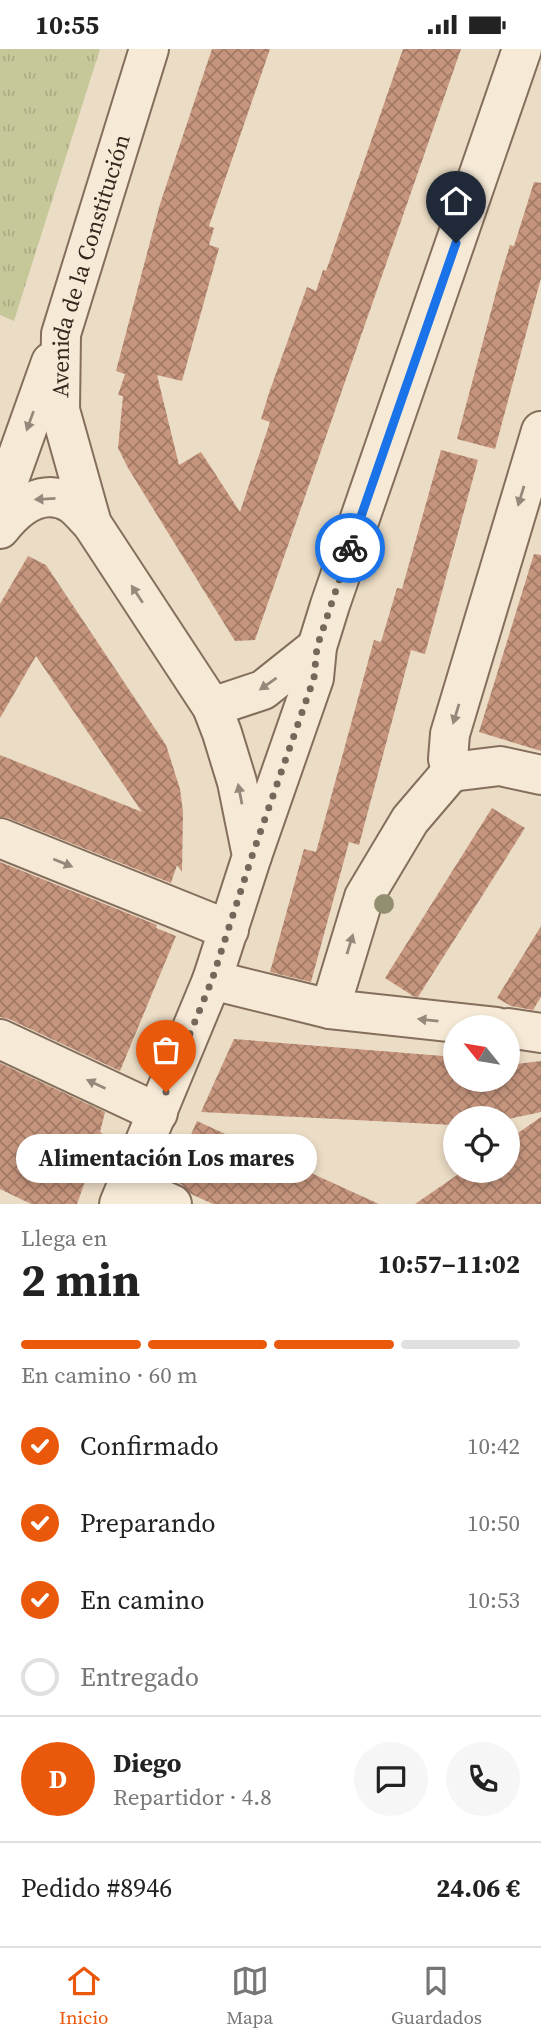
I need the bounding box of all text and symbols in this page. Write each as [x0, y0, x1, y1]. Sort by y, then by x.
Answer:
text: 10:55 [35, 7, 99, 43]
street label: Avenida de la Constitución [44, 130, 138, 398]
pin [426, 171, 486, 243]
icon: home [437, 182, 475, 220]
one-way arrow [24, 411, 35, 432]
one-way arrow [516, 486, 526, 507]
one-way arrow [34, 494, 56, 505]
courier [315, 513, 385, 583]
icon: bike [331, 529, 369, 567]
one-way arrow [131, 584, 144, 603]
one-way arrow [259, 677, 277, 691]
one-way arrow [450, 703, 460, 724]
one-way arrow [234, 783, 245, 805]
one-way arrow [53, 858, 74, 869]
one-way arrow [345, 933, 355, 954]
one-way arrow [417, 1014, 439, 1025]
north arrow [443, 1015, 520, 1092]
map controls [443, 1015, 520, 1183]
pin [136, 1020, 196, 1092]
icon: bag [147, 1031, 185, 1069]
one-way arrow [86, 1078, 106, 1090]
button: locate [443, 1106, 520, 1183]
callout: Alimentación Los mares [16, 1134, 316, 1183]
text: Alimentación Los mares [38, 1142, 295, 1174]
text: Llega en [21, 1222, 107, 1254]
text: 10:57–11:02 [378, 1246, 520, 1282]
text: 2 min [21, 1248, 140, 1311]
text: En camino · 60 m [21, 1359, 198, 1391]
icon: check [21, 1427, 59, 1465]
text: Confirmado [80, 1428, 219, 1464]
text: 10:42 [467, 1430, 520, 1462]
icon: check [21, 1504, 59, 1542]
text: Preparando [80, 1505, 216, 1541]
text: 10:50 [467, 1507, 520, 1539]
icon: check [21, 1581, 59, 1619]
text: En camino [80, 1582, 205, 1618]
text: 10:53 [467, 1584, 520, 1616]
text: Entregado [80, 1659, 199, 1695]
button: chat [354, 1742, 428, 1816]
button: phone [446, 1742, 520, 1816]
text: Diego [113, 1745, 181, 1781]
text: D [49, 1761, 67, 1797]
text: Repartidor · 4.8 [113, 1781, 272, 1813]
text: Pedido #8946 [21, 1870, 172, 1906]
text: 24.06 € [436, 1870, 520, 1906]
tab: Inicio [59, 1962, 108, 2030]
tab: Mapa [226, 1962, 273, 2030]
tab: Guardados [391, 1962, 482, 2030]

